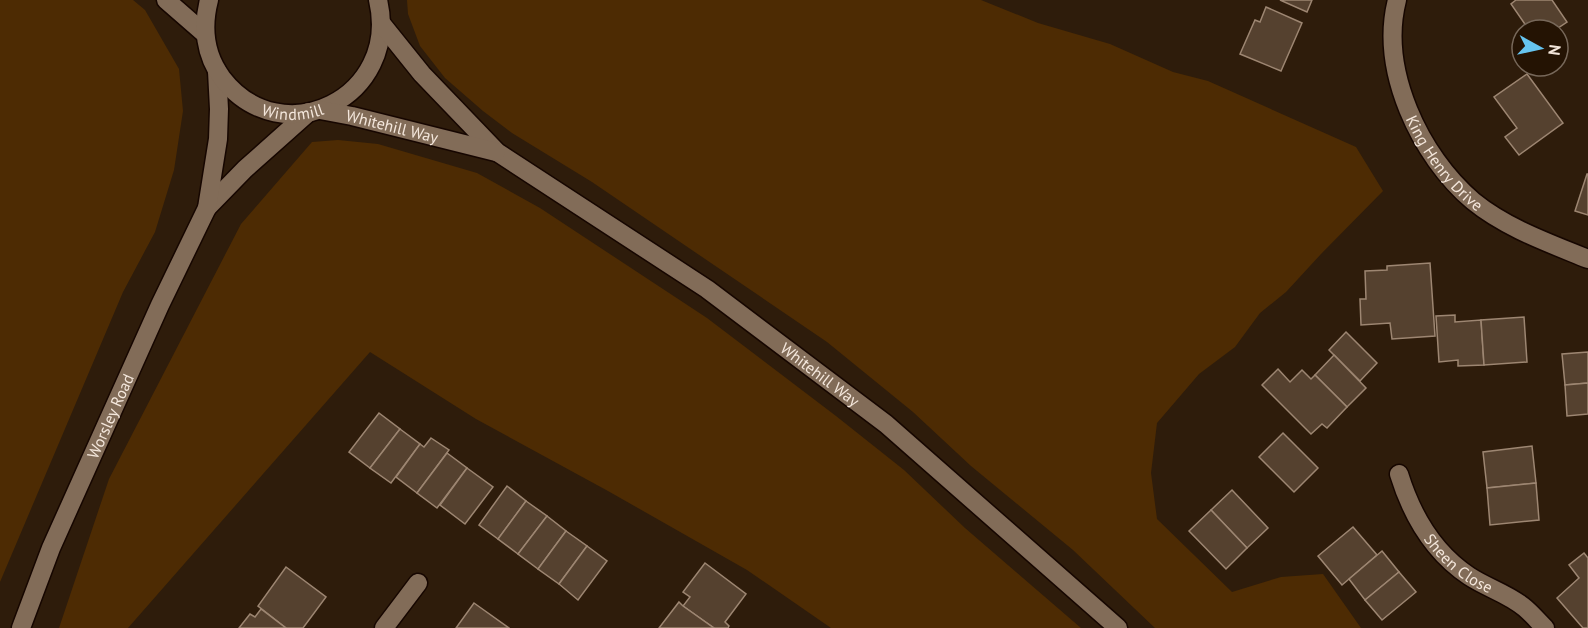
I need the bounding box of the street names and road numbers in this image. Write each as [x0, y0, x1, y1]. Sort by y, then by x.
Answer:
street label: Windmill [260, 99, 326, 124]
street label: Whitehill Way [344, 105, 441, 147]
street label: King Henry Drive [1402, 112, 1487, 215]
street label: Whitehill Way [776, 338, 864, 411]
street label: Worsley Road [82, 371, 138, 462]
street label: Sheen Close [1420, 529, 1496, 597]

